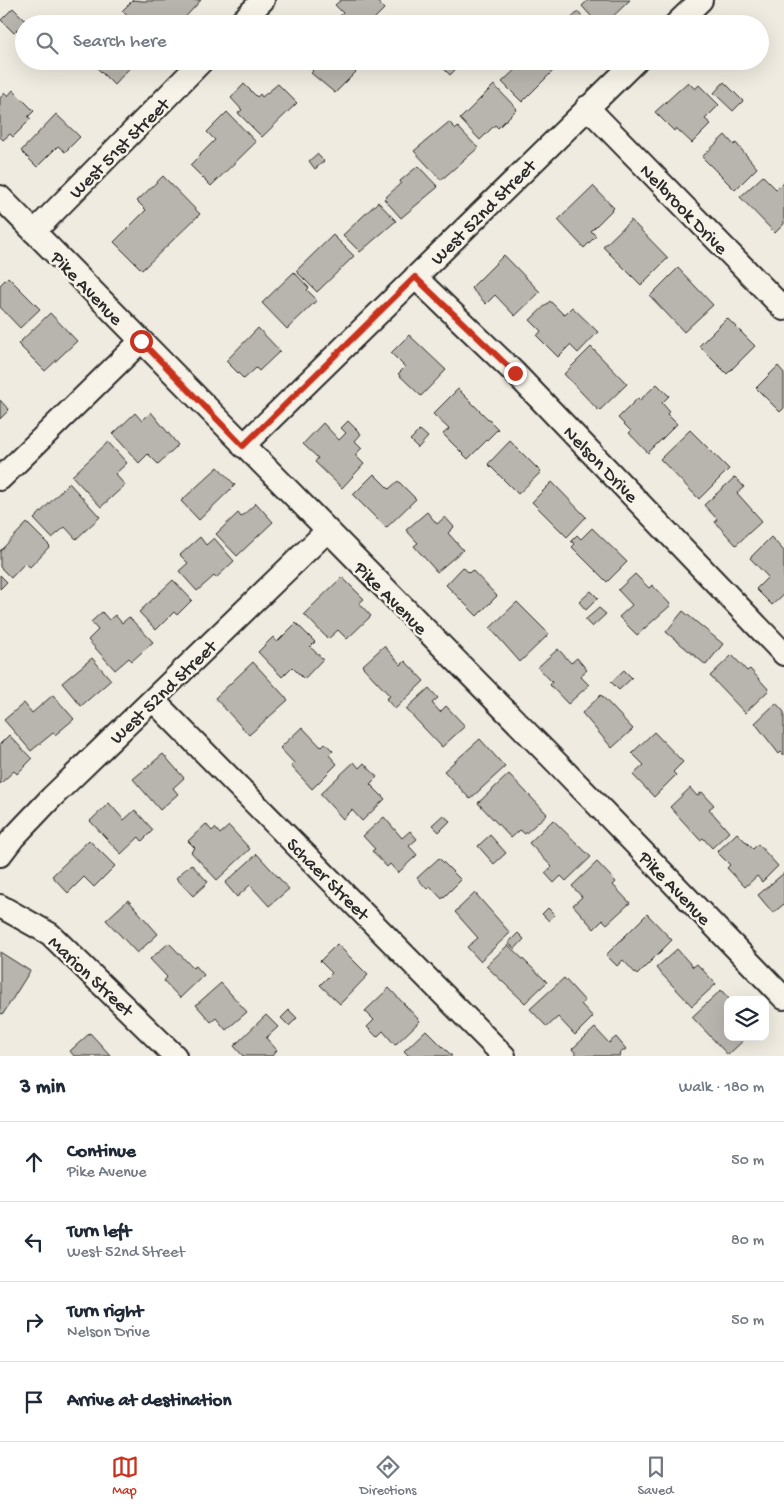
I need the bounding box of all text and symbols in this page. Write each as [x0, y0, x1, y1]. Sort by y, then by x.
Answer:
search box [15, 15, 769, 70]
icon: search [33, 29, 61, 57]
text: Search here [73, 31, 167, 54]
street label: West 51st Street [65, 93, 177, 205]
street label: West 52nd Street [427, 154, 544, 271]
street label: Nelbrook Drive [633, 160, 732, 261]
street label: Pike Avenue [44, 247, 127, 332]
route start [130, 330, 153, 353]
route end [504, 362, 527, 385]
street label: Nelson Drive [557, 422, 642, 509]
street label: Pike Avenue [347, 557, 431, 641]
street label: West 52nd Street [106, 635, 224, 750]
street label: Schaer Street [280, 834, 374, 928]
street label: Pike Avenue [632, 847, 715, 932]
street label: Marion Street [42, 932, 139, 1025]
map controls [724, 996, 769, 1041]
button: layers [724, 996, 769, 1041]
text: 3 min [20, 1076, 65, 1101]
text: Walk · 180 m [679, 1079, 764, 1098]
text: Continue [67, 1141, 136, 1164]
icon: ahead [20, 1148, 48, 1176]
text: 50 m [731, 1152, 764, 1171]
text: Pike Avenue [67, 1164, 147, 1183]
text: Turn left [67, 1221, 131, 1244]
icon: left [20, 1228, 48, 1256]
text: 80 m [731, 1232, 764, 1251]
text: West 52nd Street [67, 1244, 185, 1263]
text: Turn right [67, 1301, 143, 1324]
icon: right [20, 1308, 48, 1336]
text: 50 m [731, 1312, 764, 1331]
text: Nelson Drive [67, 1324, 150, 1343]
icon: arrive [20, 1388, 48, 1416]
text: Arrive at destination [67, 1390, 231, 1413]
tab: Map [111, 1453, 139, 1500]
tab: Directions [360, 1453, 417, 1500]
tab: Saved [638, 1453, 673, 1500]

